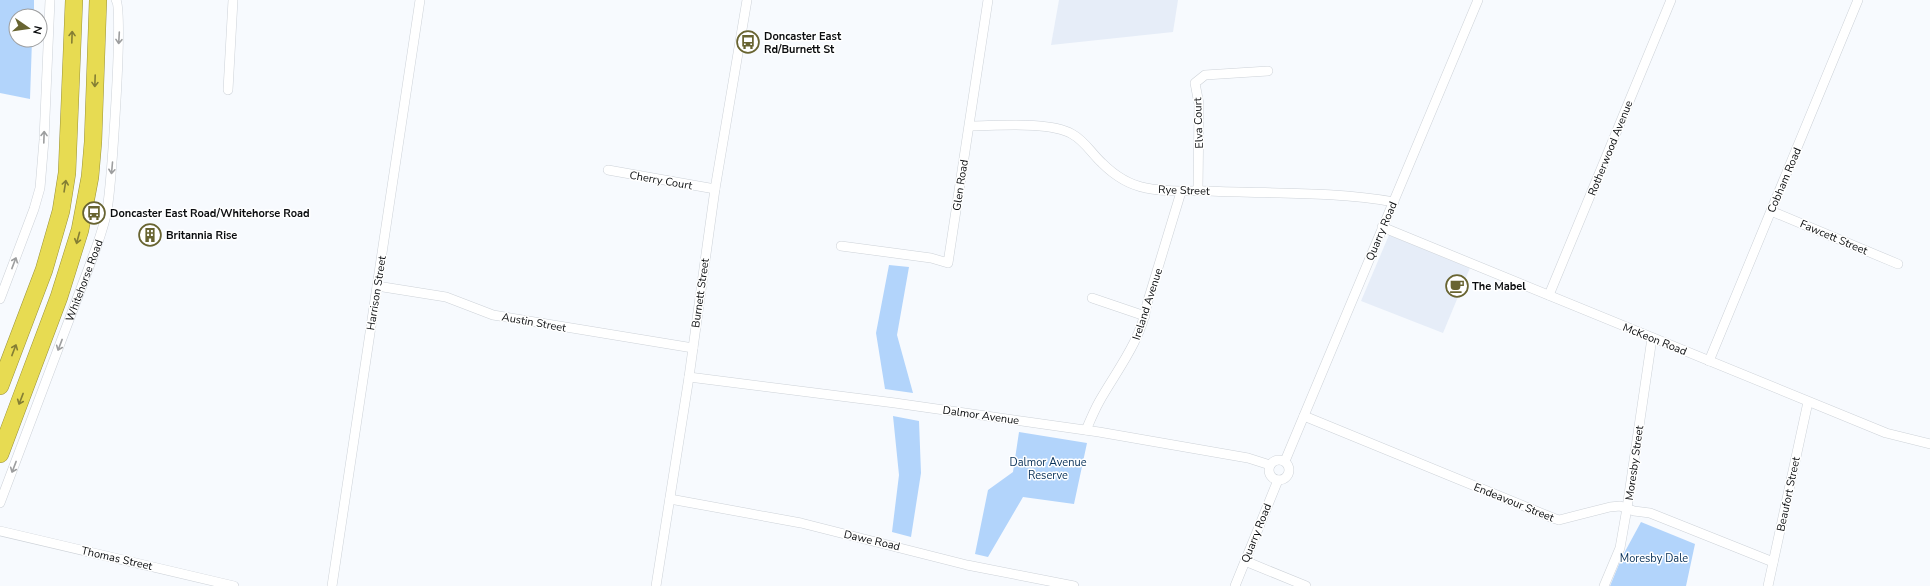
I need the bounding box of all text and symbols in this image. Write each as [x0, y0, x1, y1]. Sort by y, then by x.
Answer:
north arrow [8, 8, 48, 48]
text: N [29, 24, 45, 36]
bus stop icon: Doncaster East Rd/Burnett St [735, 29, 761, 55]
place label: Doncaster East Rd/Burnett St [764, 29, 842, 57]
one-way arrow [69, 31, 76, 44]
one-way arrow [115, 31, 122, 44]
one-way arrow [91, 74, 99, 87]
street label: Elva Court [1190, 97, 1207, 149]
street label: Rotherwood Avenue [1584, 98, 1637, 198]
one-way arrow [40, 131, 48, 144]
street label: Cobham Road [1764, 145, 1805, 215]
street label: Glen Road [949, 158, 972, 212]
one-way arrow [108, 161, 115, 174]
street label: Cherry Court [628, 168, 694, 193]
one-way arrow [61, 180, 69, 193]
street label: Rye Street [1158, 182, 1210, 199]
street label: Quarry Road [1362, 199, 1401, 263]
bus stop icon: Doncaster East Road/Whitehorse Road [81, 200, 107, 226]
place label: Doncaster East Road/Whitehorse Road [110, 206, 310, 221]
street label: Fawcett Street [1798, 216, 1870, 258]
building icon: Britannia Rise [137, 222, 163, 248]
place label: Britannia Rise [166, 228, 237, 243]
one-way arrow [74, 231, 81, 244]
street label: Whitehorse Road [62, 237, 107, 324]
street label: Harrison Street [363, 255, 390, 331]
one-way arrow [10, 257, 18, 269]
street label: Burnett Street [688, 257, 713, 329]
street label: Ireland Avenue [1129, 266, 1166, 342]
cafe icon: The Mabel [1444, 273, 1470, 299]
place label: The Mabel [1472, 279, 1526, 294]
street label: Austin Street [501, 309, 567, 336]
street label: McKeon Road [1621, 320, 1689, 359]
one-way arrow [55, 339, 63, 351]
one-way arrow [10, 344, 18, 356]
one-way arrow [16, 393, 24, 405]
street label: Dalmor Avenue [942, 403, 1020, 428]
street label: Moresby Street [1622, 425, 1647, 501]
park label: Dalmor Avenue Reserve [1010, 455, 1087, 483]
street label: Beaufort Street [1773, 455, 1804, 533]
one-way arrow [9, 461, 17, 473]
street label: Endeavour Street [1471, 480, 1556, 525]
street label: Quarry Road [1238, 501, 1275, 565]
street label: Dawe Road [842, 527, 902, 554]
street label: Thomas Street [80, 543, 154, 574]
park label: Moresby Dale [1620, 551, 1688, 566]

